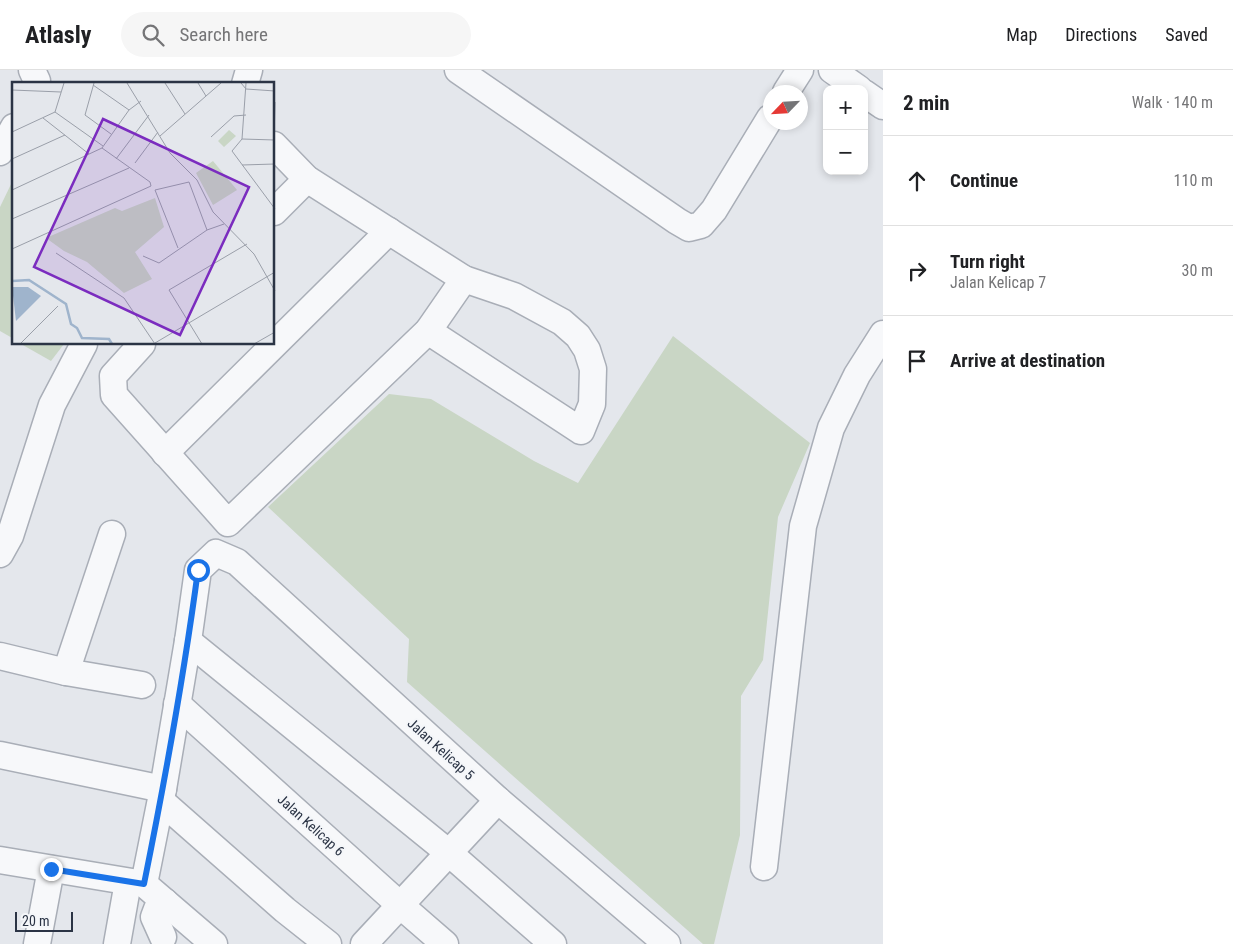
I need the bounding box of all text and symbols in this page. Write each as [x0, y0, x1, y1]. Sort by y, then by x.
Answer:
search box [121, 12, 471, 57]
text: Atlasly [25, 21, 91, 49]
icon: search [139, 21, 167, 49]
text: Search here [179, 23, 268, 46]
text: Map [1006, 24, 1037, 45]
text: Directions [1065, 24, 1137, 45]
text: Saved [1165, 24, 1208, 45]
inset map [12, 82, 275, 345]
north arrow [763, 85, 808, 130]
map controls [823, 85, 868, 175]
button: + [823, 85, 868, 130]
text: 2 min [903, 91, 950, 115]
text: Walk · 140 m [1132, 93, 1213, 112]
button: − [823, 130, 868, 175]
icon: ahead [903, 167, 931, 195]
text: Continue [950, 169, 1018, 192]
text: 110 m [1174, 171, 1213, 190]
text: Turn right [950, 250, 1025, 273]
icon: right [903, 257, 931, 285]
text: 30 m [1181, 261, 1213, 280]
text: Jalan Kelicap 7 [950, 273, 1046, 292]
icon: arrive [903, 347, 931, 375]
text: Arrive at destination [950, 349, 1105, 372]
route start [187, 559, 210, 582]
street label: Jalan Kelicap 5 [404, 715, 478, 783]
street label: Jalan Kelicap 6 [274, 791, 348, 859]
route end [40, 858, 63, 881]
scale bar [15, 909, 72, 932]
text: 20 m [22, 913, 50, 929]

